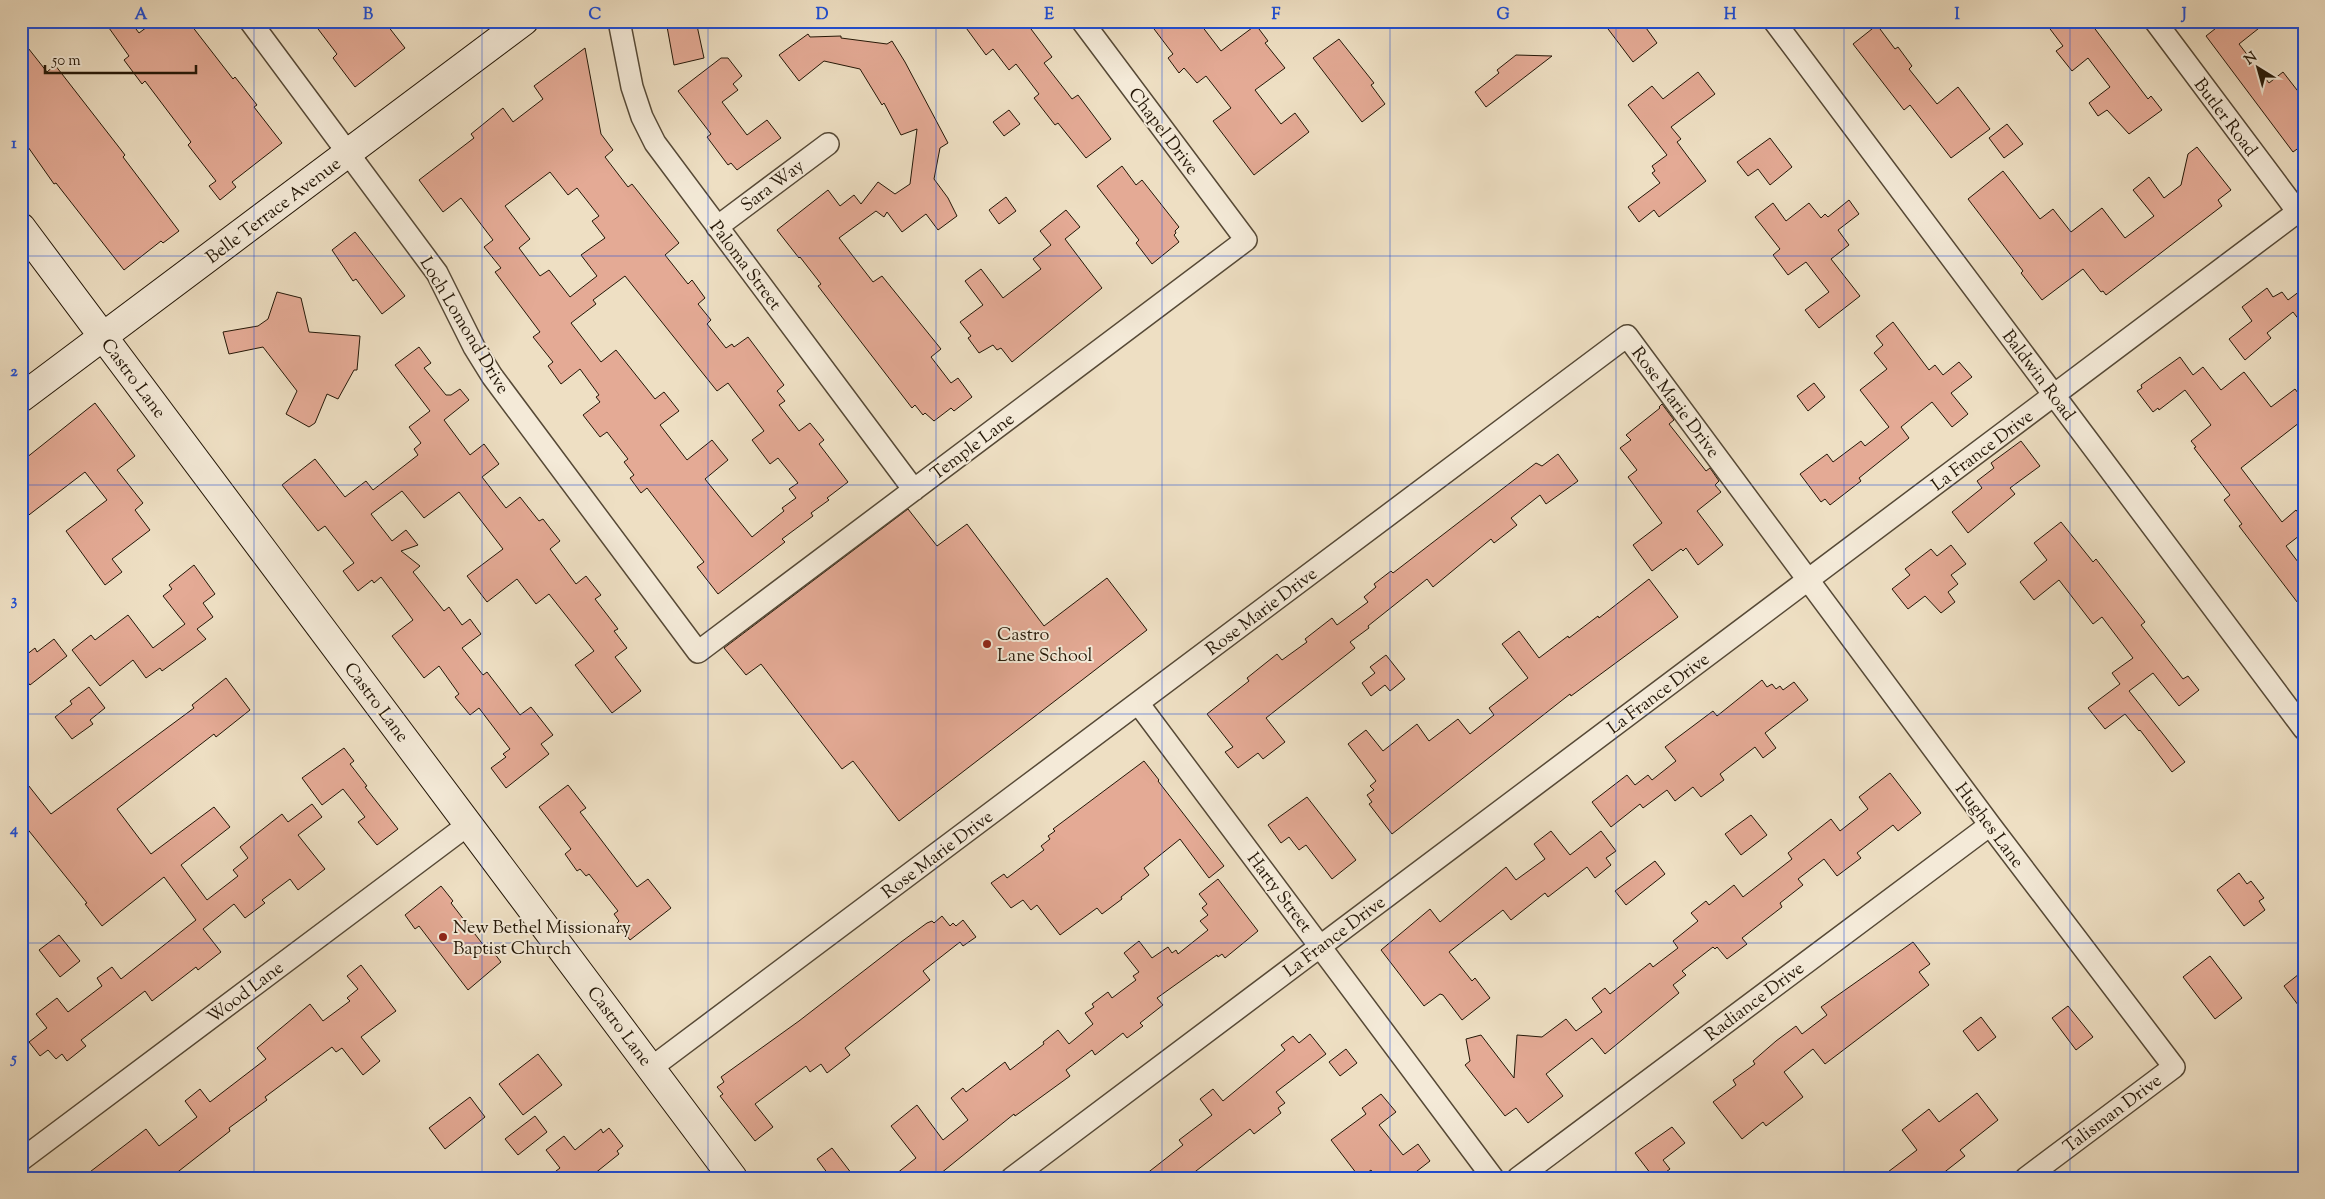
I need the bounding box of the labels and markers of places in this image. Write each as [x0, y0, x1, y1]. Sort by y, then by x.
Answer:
place label: Castro Lane School [997, 623, 1093, 670]
marker: Castro Lane School [981, 638, 993, 650]
place label: New Bethel Missionary Baptist Church [453, 916, 631, 963]
marker: New Bethel Missionary Baptist Church [437, 931, 449, 943]

